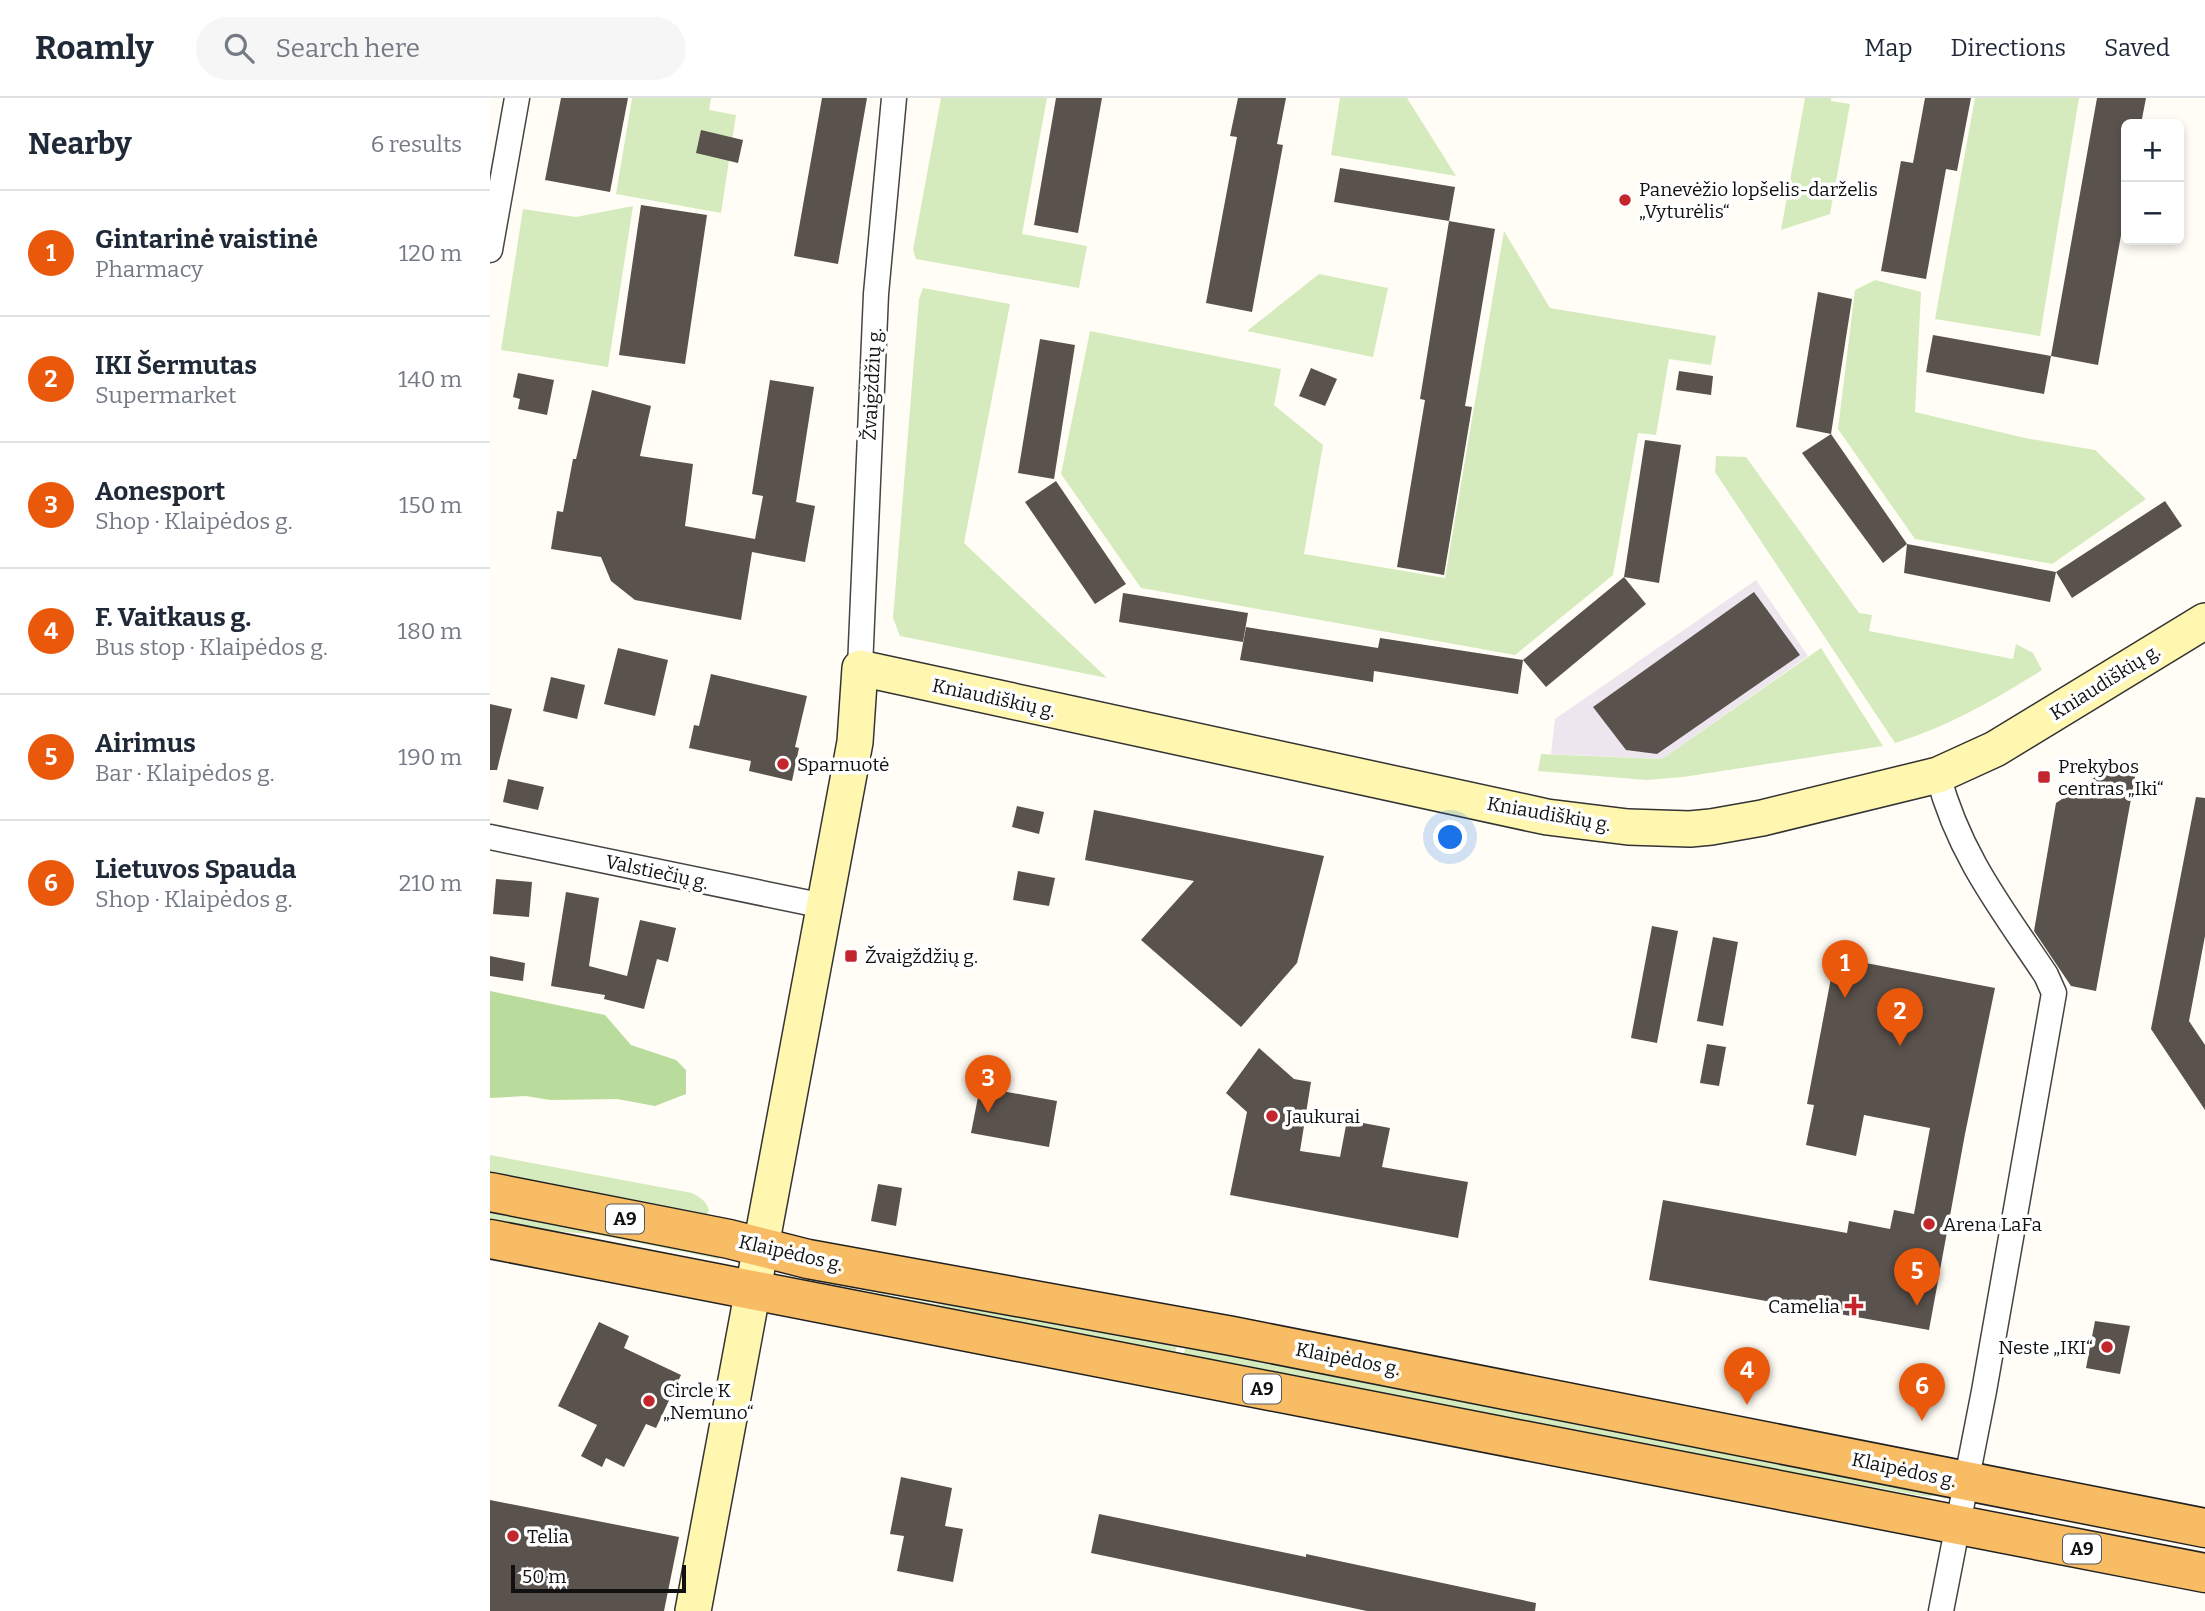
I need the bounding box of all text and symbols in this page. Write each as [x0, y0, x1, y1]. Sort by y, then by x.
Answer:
search box [196, 17, 686, 80]
text: Roamly [35, 28, 154, 68]
icon: search [220, 29, 258, 67]
text: Search here [276, 33, 420, 64]
text: Map [1864, 34, 1913, 62]
text: Directions [1951, 34, 2066, 62]
text: Saved [2104, 34, 2170, 62]
map controls [2121, 119, 2184, 245]
button: + [2121, 119, 2184, 182]
text: Nearby [28, 126, 132, 162]
text: 6 results [371, 130, 462, 158]
place label: Panevėžio lopšelis-darželis „Vyturėlis“ [1639, 178, 1878, 223]
button: − [2121, 182, 2184, 245]
marker: Panevėžio lopšelis-darželis „Vyturėlis“ [1617, 192, 1633, 208]
text: Gintarinė vaistinė [95, 224, 318, 255]
text: 1 [46, 239, 56, 267]
text: 120 m [399, 239, 462, 267]
text: Pharmacy [95, 255, 203, 283]
street label: Žvaigždžių g. [858, 327, 886, 441]
text: IKI Šermutas [95, 350, 257, 381]
text: 2 [45, 365, 57, 393]
text: 140 m [398, 365, 462, 393]
text: Supermarket [95, 381, 236, 409]
text: Aonesport [95, 476, 225, 507]
text: 3 [44, 491, 58, 519]
text: 150 m [399, 491, 462, 519]
text: Shop · Klaipėdos g. [95, 507, 293, 535]
text: F. Vaitkaus g. [95, 602, 251, 633]
text: 4 [44, 617, 58, 645]
text: 180 m [398, 617, 462, 645]
text: Bus stop · Klaipėdos g. [95, 633, 328, 661]
street label: Kniaudiškių g. [2046, 639, 2164, 725]
street label: Kniaudiškių g. [930, 674, 1058, 722]
text: Airimus [95, 728, 196, 759]
text: 5 [45, 743, 57, 771]
text: 190 m [398, 743, 462, 771]
place label: Sparnuotė [797, 753, 889, 776]
place label: Prekybos centras „Iki“ [2058, 755, 2164, 800]
marker: Sparnuotė [775, 756, 791, 772]
text: Bar · Klaipėdos g. [95, 759, 275, 787]
marker: Prekybos centras „Iki“ [2036, 769, 2052, 785]
street label: Kniaudiškių g. [1485, 792, 1613, 836]
your location [1433, 820, 1467, 854]
street label: Valstiečių g. [603, 850, 711, 894]
text: Lietuvos Spauda [95, 854, 296, 885]
text: 6 [44, 869, 58, 897]
text: 210 m [399, 869, 462, 897]
text: Shop · Klaipėdos g. [95, 885, 293, 913]
pin: 1 [1822, 940, 1868, 998]
place label: Žvaigždžių g. [865, 945, 978, 968]
marker: Žvaigždžių g. [843, 948, 859, 964]
pin: 2 [1877, 988, 1923, 1046]
pin: 3 [965, 1055, 1011, 1113]
place label: Jaukurai [1285, 1105, 1361, 1128]
marker: Jaukurai [1264, 1108, 1280, 1124]
road number: A9 [606, 1204, 644, 1234]
place label: Arena LaFa [1943, 1213, 2042, 1236]
marker: Arena LaFa [1921, 1216, 1937, 1232]
street label: Klaipėdos g. [737, 1230, 845, 1276]
pin: 5 [1894, 1248, 1940, 1306]
place label: Camelia [1768, 1295, 1841, 1318]
marker: Camelia [1846, 1298, 1862, 1314]
place label: Neste „IKI“ [1998, 1336, 2093, 1359]
street label: Klaipėdos g. [1294, 1338, 1402, 1380]
marker: Neste „IKI“ [2099, 1339, 2115, 1355]
pin: 4 [1724, 1347, 1770, 1405]
pin: 6 [1899, 1363, 1945, 1421]
road number: A9 [1243, 1374, 1281, 1404]
place label: Circle K „Nemuno“ [663, 1379, 754, 1424]
marker: Circle K „Nemuno“ [641, 1393, 657, 1409]
street label: Klaipėdos g. [1850, 1448, 1958, 1492]
place label: Telia [527, 1525, 569, 1548]
marker: Telia [505, 1528, 521, 1544]
road number: A9 [2063, 1534, 2101, 1564]
scale bar [511, 1562, 686, 1594]
text: 50 m [522, 1565, 566, 1588]

